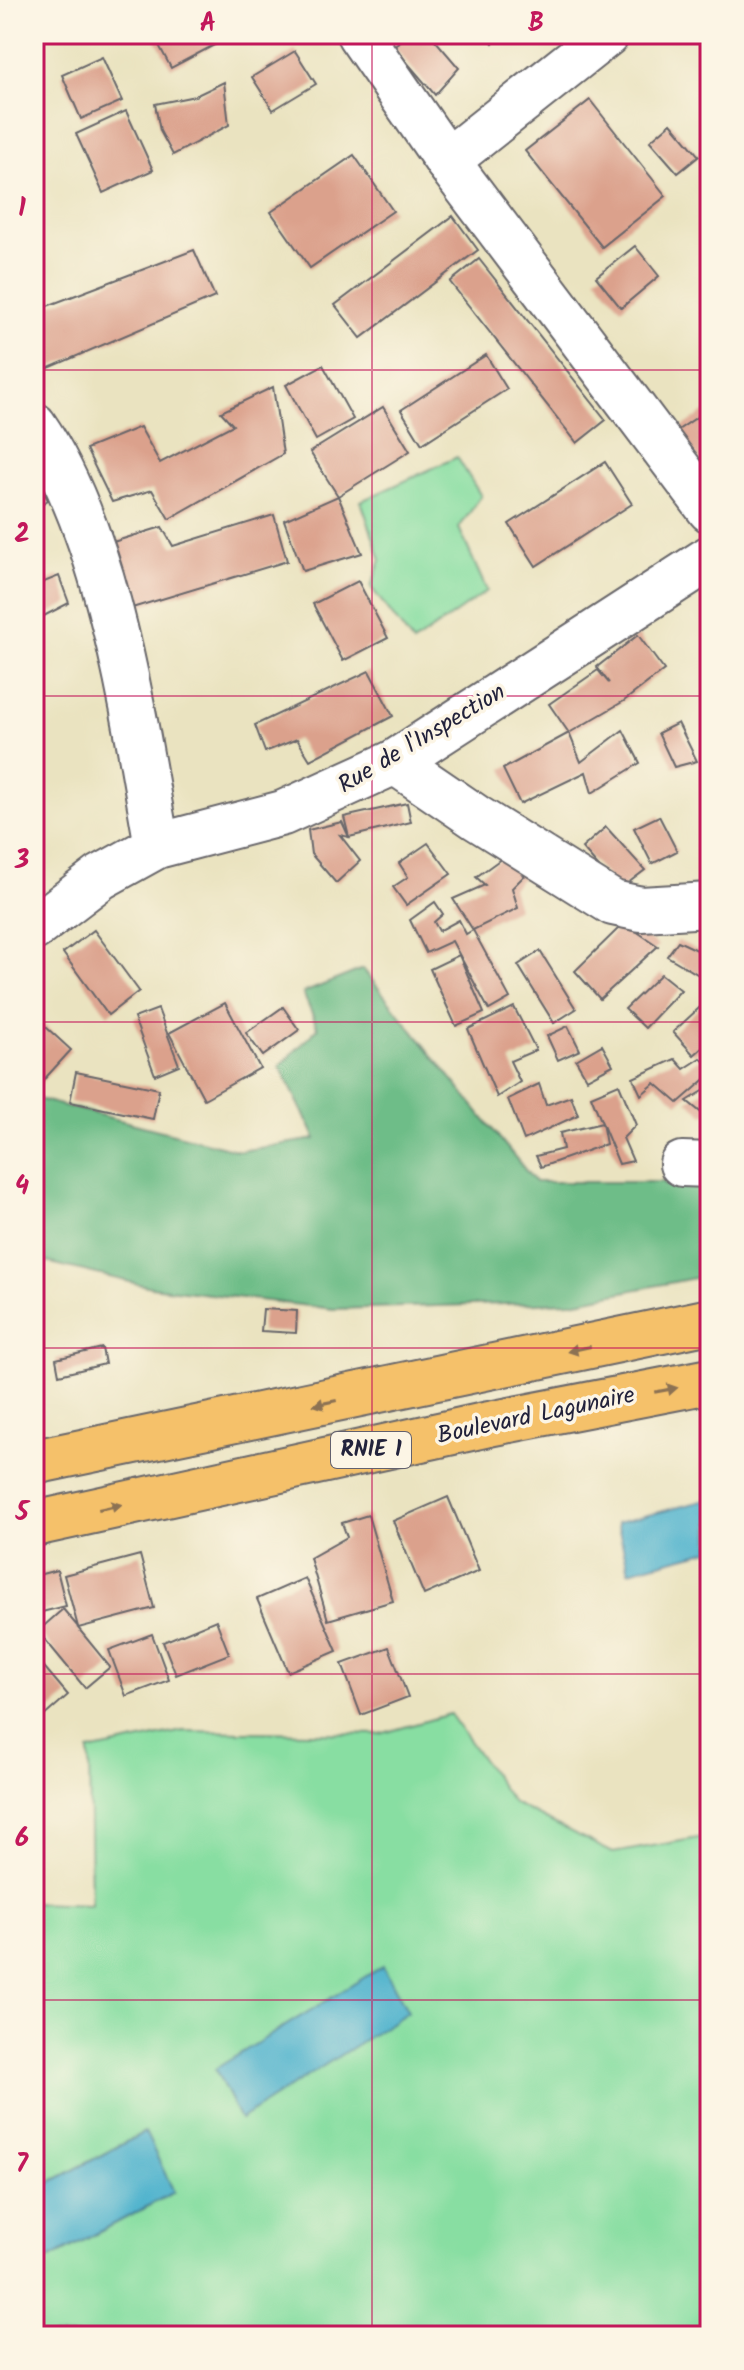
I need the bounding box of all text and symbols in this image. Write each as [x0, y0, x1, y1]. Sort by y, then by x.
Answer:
text: A [200, 3, 216, 45]
text: B [528, 3, 544, 45]
text: 1 [18, 188, 26, 230]
text: 2 [14, 514, 30, 556]
street label: Rue de l'Inspection [331, 673, 513, 805]
text: 3 [14, 840, 29, 882]
text: 4 [15, 1166, 29, 1208]
one-way arrow [566, 1343, 591, 1356]
street label: Boulevard Lagunaire [434, 1376, 639, 1456]
one-way arrow [654, 1383, 679, 1395]
one-way arrow [312, 1397, 337, 1409]
road number: RNIE 1 [331, 1432, 411, 1468]
text: 5 [14, 1492, 30, 1534]
one-way arrow [98, 1500, 123, 1513]
text: 6 [15, 1818, 29, 1860]
text: 7 [16, 2144, 29, 2186]

